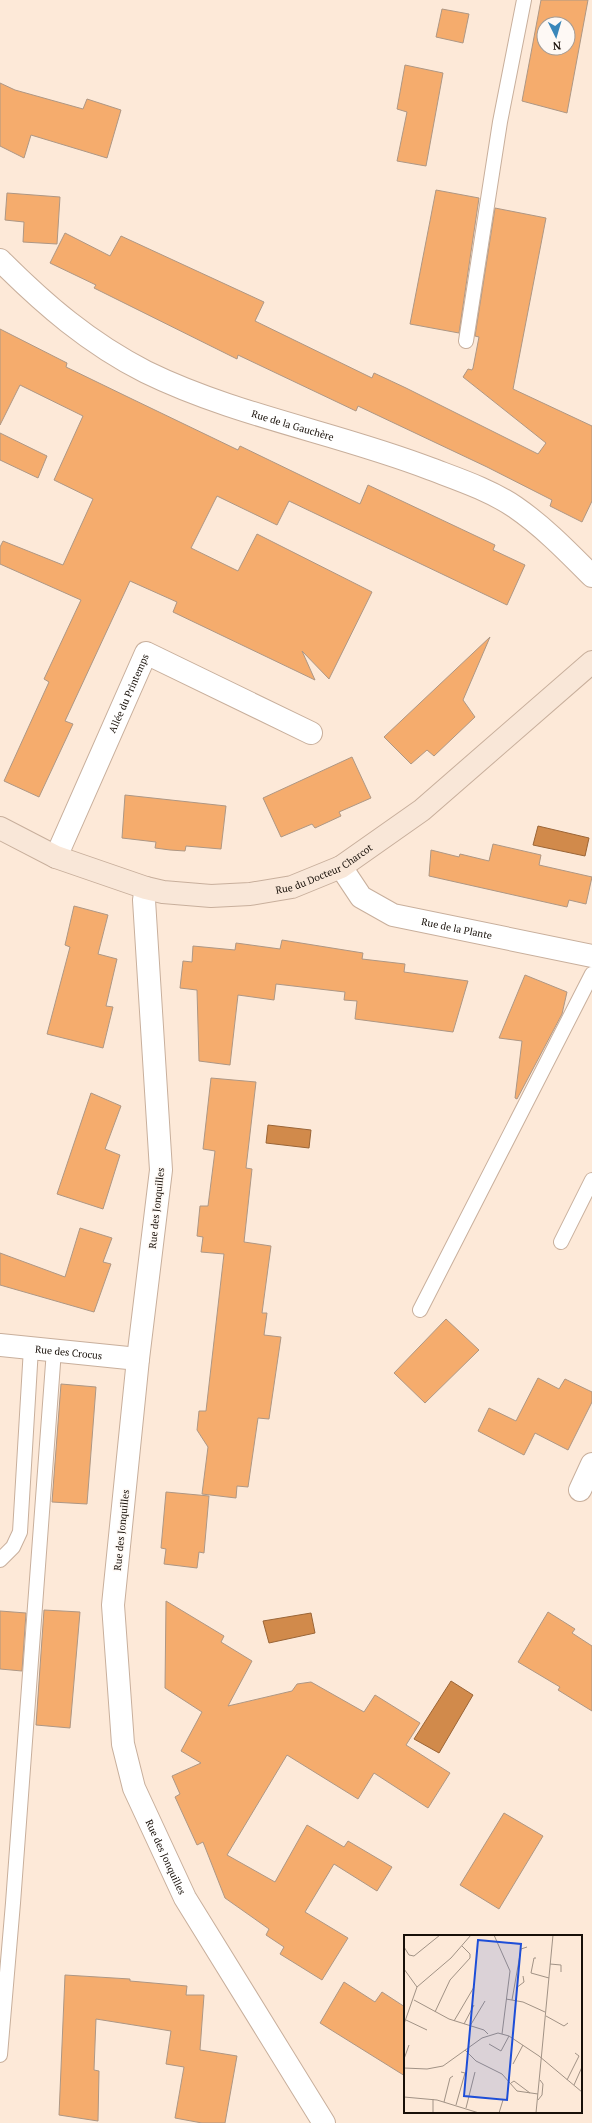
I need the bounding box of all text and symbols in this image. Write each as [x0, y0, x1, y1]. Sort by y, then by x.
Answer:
north arrow [536, 16, 576, 56]
text: N [551, 39, 562, 53]
street label: Rue de la Gauchère [250, 407, 335, 444]
street label: Allée du Printemps [106, 652, 152, 735]
street label: Rue du Docteur Charcot [275, 841, 375, 897]
street label: Rue de la Plante [420, 915, 493, 942]
street label: Rue des Jonquilles [146, 1167, 167, 1249]
street label: Rue des Crocus [34, 1343, 103, 1362]
street label: Rue des Jonquilles [111, 1489, 132, 1571]
street label: Rue des Jonquilles [142, 1817, 189, 1897]
inset map [404, 1935, 582, 2113]

